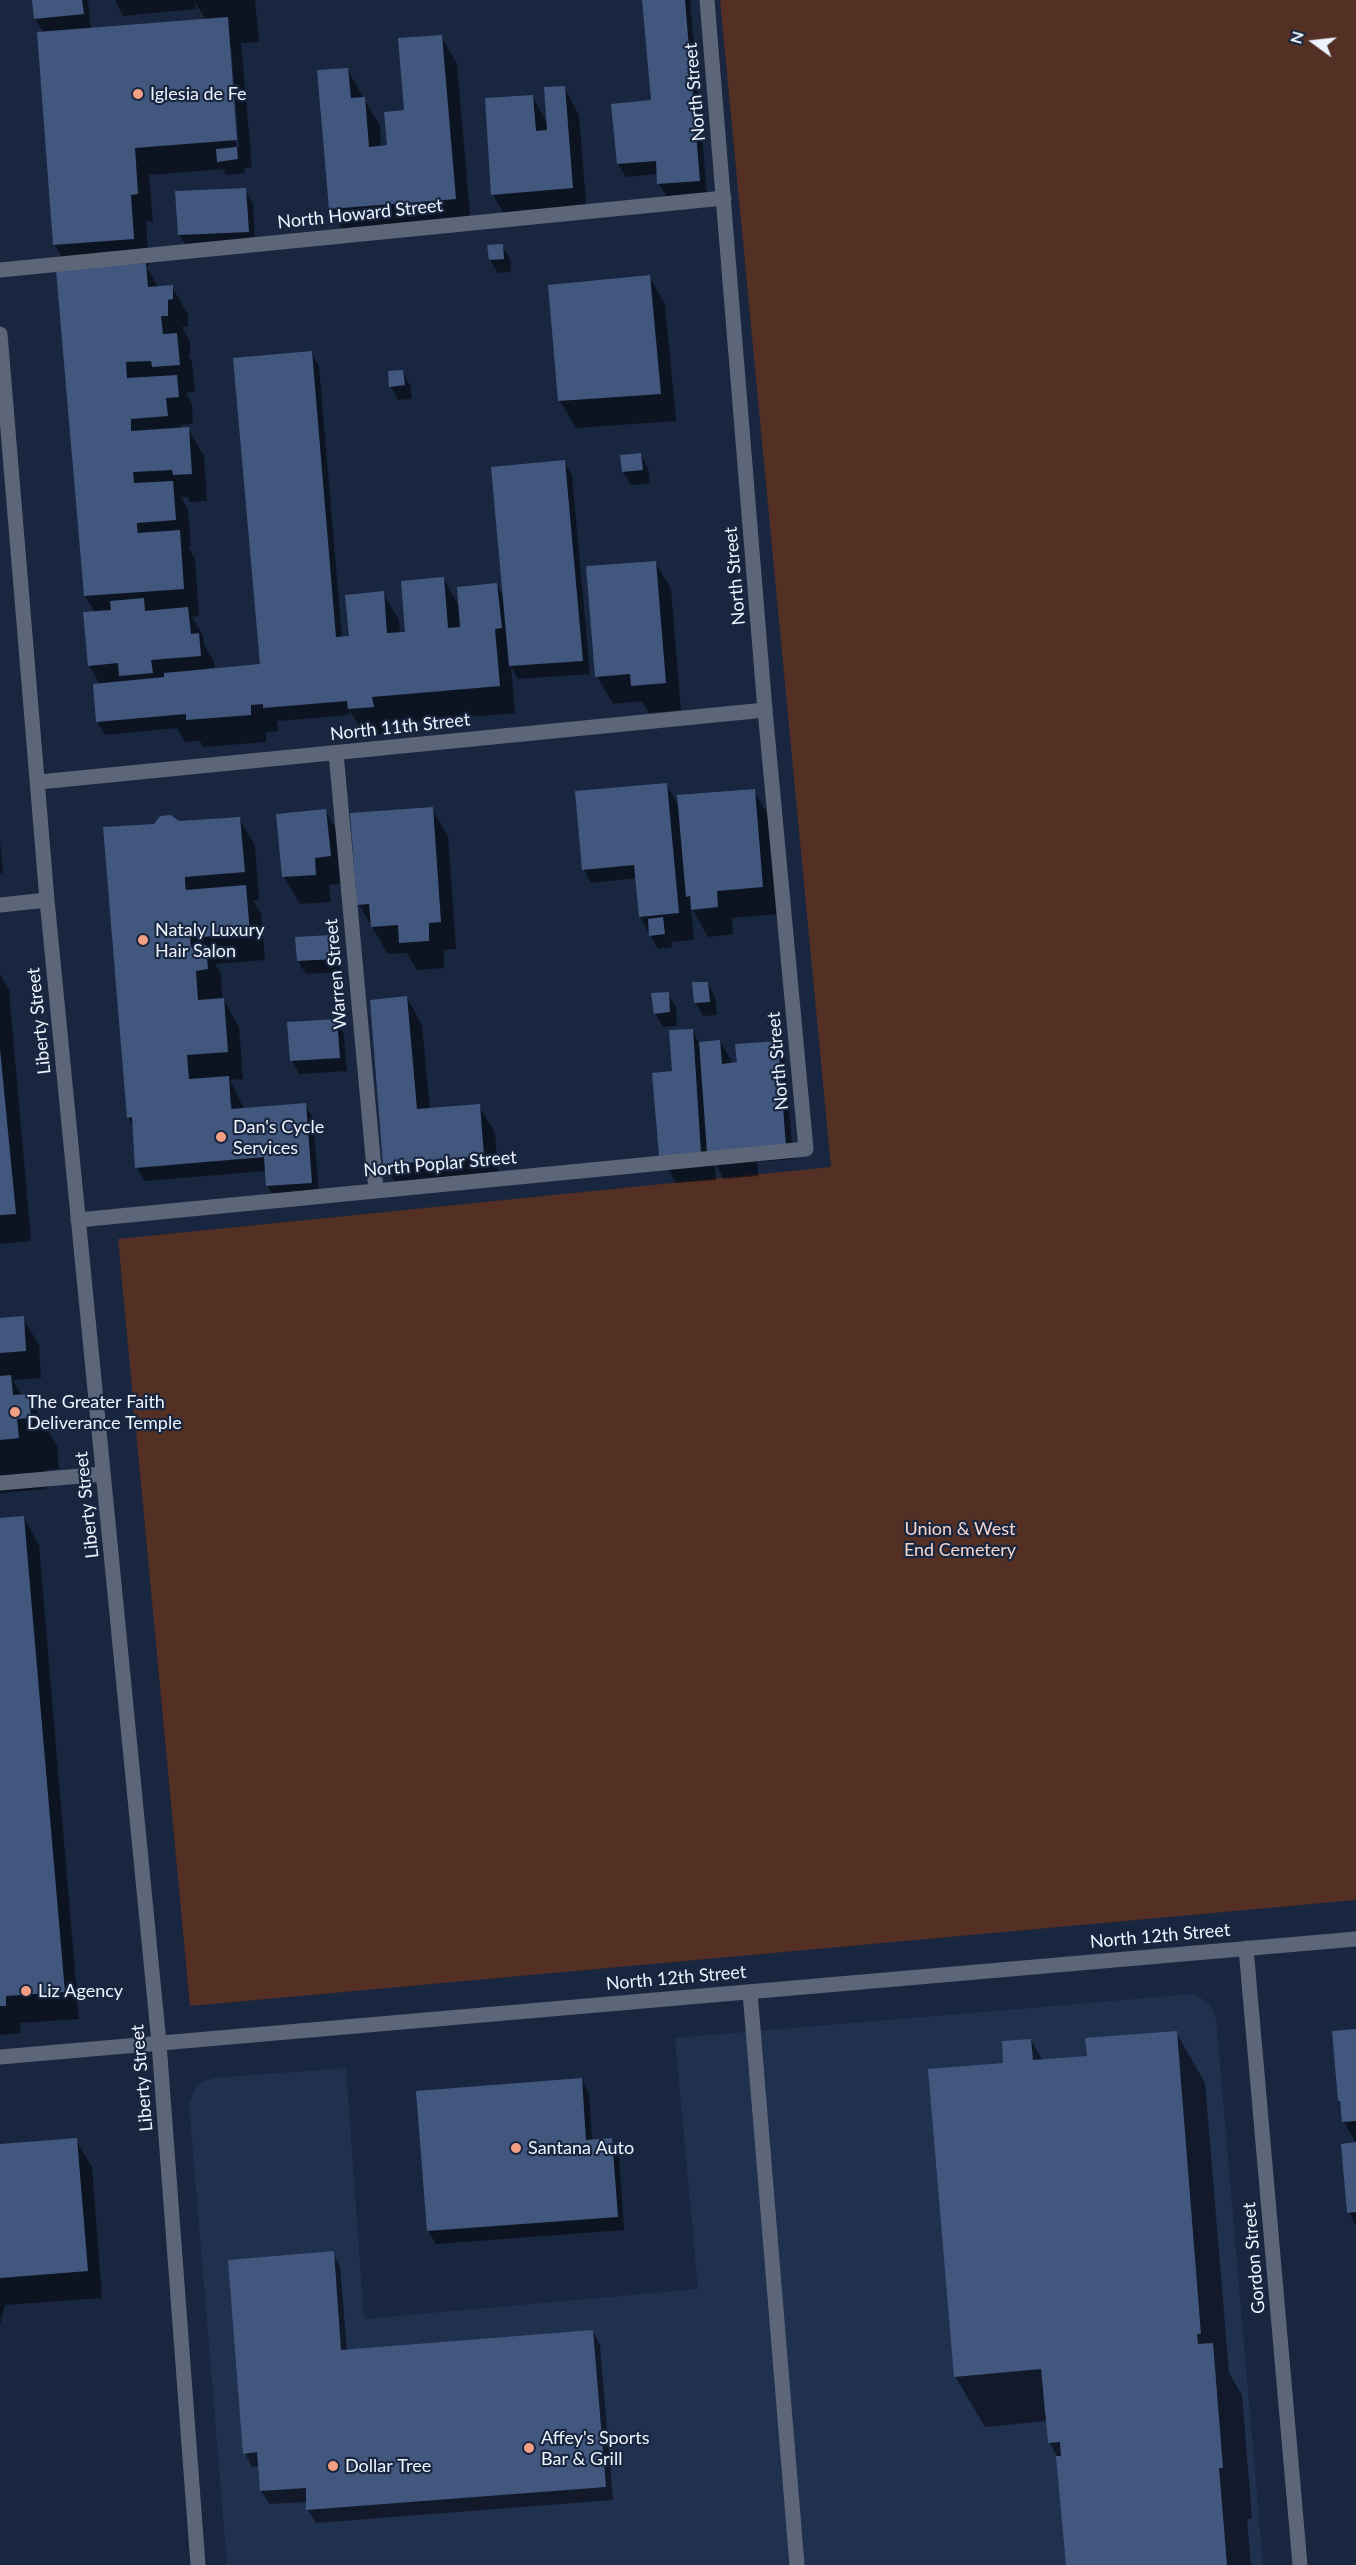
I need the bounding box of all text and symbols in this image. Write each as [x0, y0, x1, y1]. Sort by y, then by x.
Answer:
north arrow [1284, 12, 1344, 72]
text: N [1285, 29, 1307, 46]
street label: North Street [680, 42, 710, 142]
place label: Iglesia de Fe [150, 83, 247, 105]
marker: Iglesia de Fe [131, 87, 145, 101]
street label: North Howard Street [276, 195, 444, 233]
street label: North Street [720, 526, 750, 626]
street label: North 11th Street [329, 709, 471, 745]
street label: Warren Street [320, 918, 352, 1030]
place label: Nataly Luxury Hair Salon [155, 919, 264, 962]
marker: Nataly Luxury Hair Salon [136, 933, 150, 947]
street label: Liberty Street [23, 966, 55, 1076]
street label: North Street [763, 1011, 793, 1111]
place label: Dan's Cycle Services [233, 1116, 324, 1158]
marker: Dan's Cycle Services [214, 1130, 228, 1144]
street label: North Poplar Street [363, 1147, 517, 1181]
place label: The Greater Faith Deliverance Temple [27, 1391, 182, 1434]
marker: The Greater Faith Deliverance Temple [8, 1405, 22, 1419]
street label: Liberty Street [71, 1450, 103, 1560]
park label: Union & West End Cemetery [904, 1518, 1016, 1561]
street label: North 12th Street [1089, 1919, 1231, 1953]
street label: North 12th Street [605, 1961, 747, 1995]
place label: Liz Agency [38, 1980, 123, 2002]
marker: Liz Agency [19, 1984, 33, 1998]
street label: Liberty Street [127, 2024, 157, 2132]
place label: Santana Auto [528, 2137, 634, 2159]
marker: Santana Auto [509, 2141, 523, 2155]
street label: Gordon Street [1238, 2201, 1270, 2315]
place label: Affey's Sports Bar & Grill [541, 2427, 650, 2470]
marker: Affey's Sports Bar & Grill [522, 2441, 536, 2455]
place label: Dollar Tree [345, 2455, 431, 2477]
marker: Dollar Tree [326, 2459, 340, 2473]

